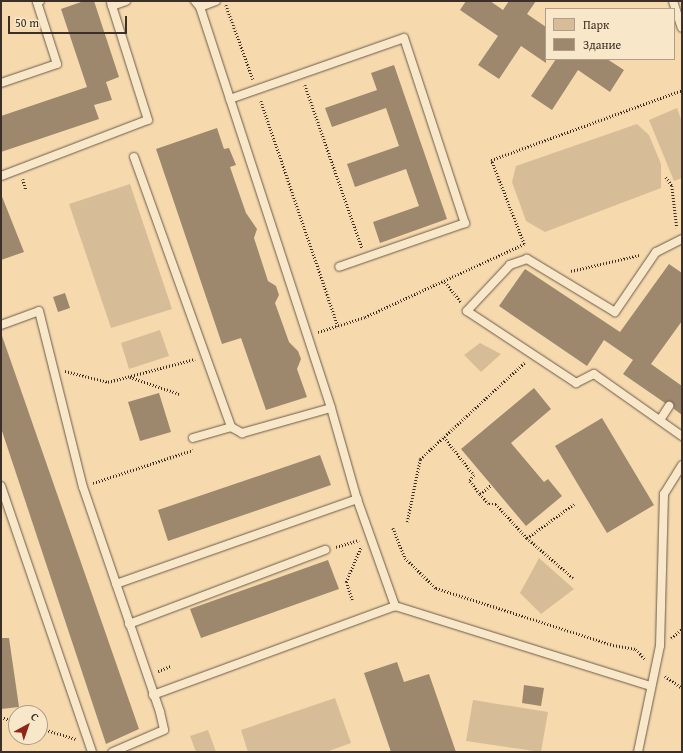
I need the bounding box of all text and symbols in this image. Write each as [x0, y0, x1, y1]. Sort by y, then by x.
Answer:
scale bar [10, 8, 129, 34]
legend [545, 8, 675, 60]
text: 50 m [15, 14, 39, 31]
text: Парк [583, 16, 609, 33]
text: Здание [583, 36, 621, 53]
north arrow [8, 705, 48, 745]
text: С [28, 708, 43, 725]

